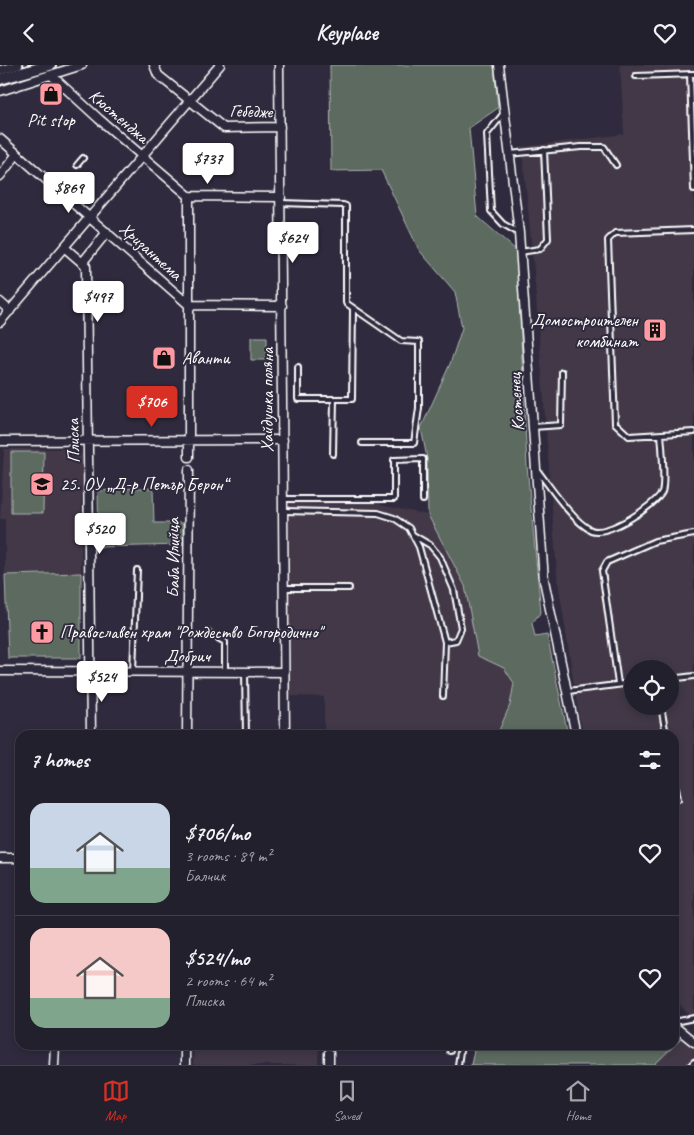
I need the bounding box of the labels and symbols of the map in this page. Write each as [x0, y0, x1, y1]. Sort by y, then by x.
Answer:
shop icon: Pit stop [38, 81, 64, 107]
street label: Кюстенджа [85, 84, 155, 149]
street label: Гебедже [229, 99, 274, 123]
place label: Pit stop [27, 109, 76, 131]
pin: $737 [178, 143, 238, 185]
pin: $869 [39, 171, 99, 214]
street label: Хризантема [115, 217, 188, 286]
pin: $624 [263, 221, 323, 264]
pin: $497 [68, 281, 128, 323]
place label: Домостроителен комбинат [531, 309, 640, 352]
building icon: Домостроителен комбинат [642, 317, 668, 343]
shop icon: Аванти [151, 345, 177, 371]
street label: Хайдушка поляна [256, 346, 278, 452]
place label: Аванти [182, 347, 231, 369]
street label: Костенец [503, 371, 529, 432]
pin: $706 [122, 385, 182, 428]
street label: Плиска [62, 417, 84, 463]
school or university icon: 25. ОУ „Д-р Петър Берон“ [29, 471, 55, 497]
place label: 25. ОУ „Д-р Петър Берон“ [60, 473, 232, 495]
pin: $520 [70, 513, 130, 555]
street label: Баба Илийца [162, 517, 184, 598]
church icon: Православен храм "Рождество Богородично" [29, 619, 55, 645]
place label: Православен храм "Рождество Богородично" [60, 621, 326, 643]
street label: Добрич [164, 645, 212, 667]
pin: $524 [72, 661, 132, 703]

